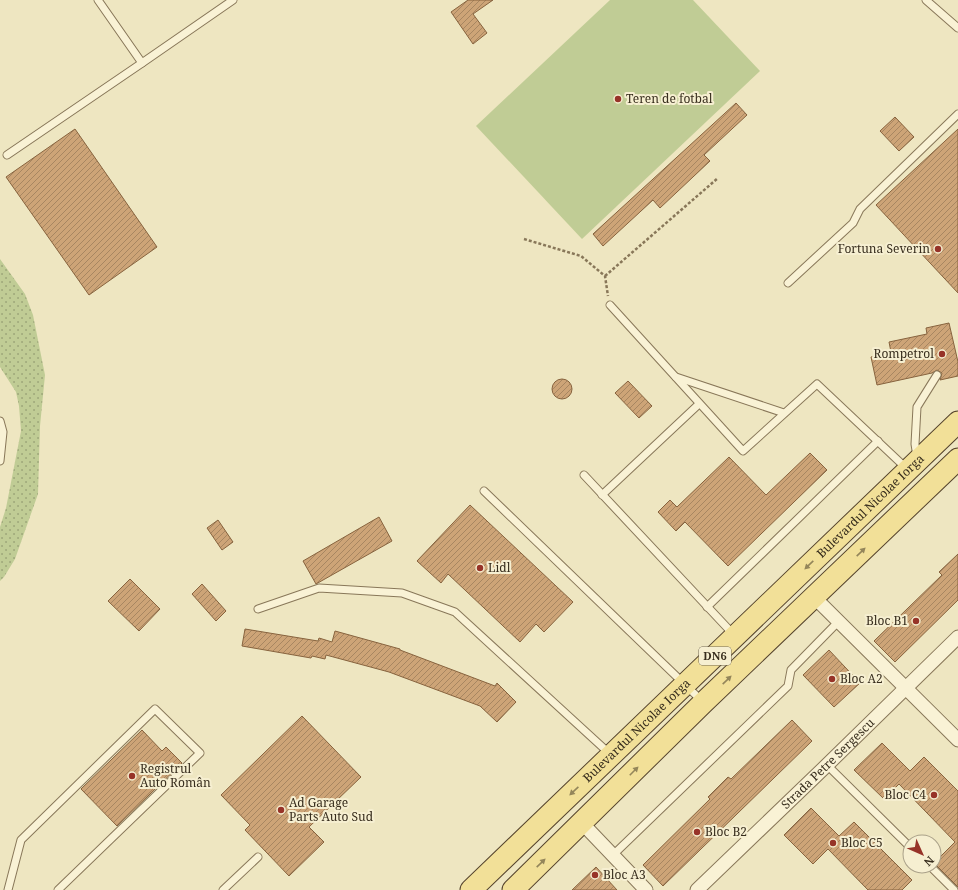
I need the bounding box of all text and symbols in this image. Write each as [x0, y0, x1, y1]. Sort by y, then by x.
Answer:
place label: Teren de fotbal [626, 90, 713, 107]
marker: Teren de fotbal [613, 94, 623, 104]
place label: Fortuna Severin [838, 240, 930, 257]
marker: Fortuna Severin [933, 244, 943, 254]
place label: Rompetrol [874, 345, 934, 362]
marker: Rompetrol [937, 349, 947, 359]
street label: Bulevardul Nicolae Iorga [813, 450, 928, 561]
one-way arrow [856, 547, 866, 556]
place label: Lidl [488, 559, 511, 576]
one-way arrow [804, 560, 814, 570]
marker: Lidl [475, 563, 485, 573]
place label: Bloc B1 [866, 612, 908, 629]
marker: Bloc B1 [911, 616, 921, 626]
road number: DN6 [699, 647, 731, 665]
place label: Bloc A2 [840, 670, 883, 687]
street label: Bulevardul Nicolae Iorga [579, 674, 694, 786]
marker: Bloc A2 [827, 674, 837, 684]
one-way arrow [722, 675, 732, 685]
street label: Strada Petre Sergescu [777, 714, 878, 813]
place label: Registrul Auto Român [140, 760, 211, 791]
one-way arrow [629, 767, 639, 776]
marker: Registrul Auto Român [127, 771, 137, 781]
one-way arrow [569, 786, 579, 796]
place label: Bloc C4 [884, 786, 926, 803]
marker: Bloc C4 [929, 790, 939, 800]
place label: Ad Garage Parts Auto Sud [289, 794, 374, 825]
marker: Ad Garage Parts Auto Sud [276, 805, 286, 815]
place label: Bloc B2 [705, 823, 747, 840]
marker: Bloc B2 [692, 827, 702, 837]
place label: Bloc C5 [841, 834, 883, 851]
north arrow [902, 834, 942, 874]
marker: Bloc C5 [828, 838, 838, 848]
text: N [921, 853, 938, 870]
one-way arrow [536, 858, 546, 868]
place label: Bloc A3 [603, 866, 646, 883]
marker: Bloc A3 [590, 870, 600, 880]

